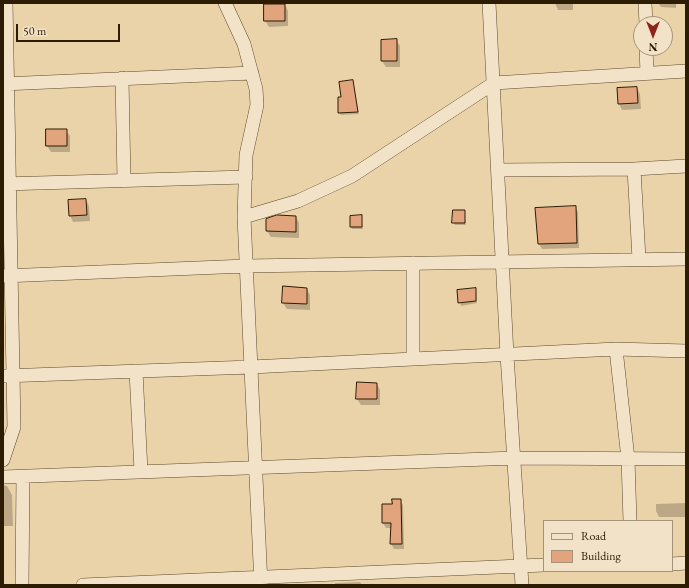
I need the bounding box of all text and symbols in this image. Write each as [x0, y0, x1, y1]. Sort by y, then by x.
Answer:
scale bar [18, 16, 122, 42]
north arrow [633, 16, 673, 56]
text: 50 m [23, 23, 46, 39]
text: N [649, 40, 657, 54]
legend [543, 520, 673, 572]
text: Road [581, 528, 606, 544]
text: Building [581, 548, 621, 564]

